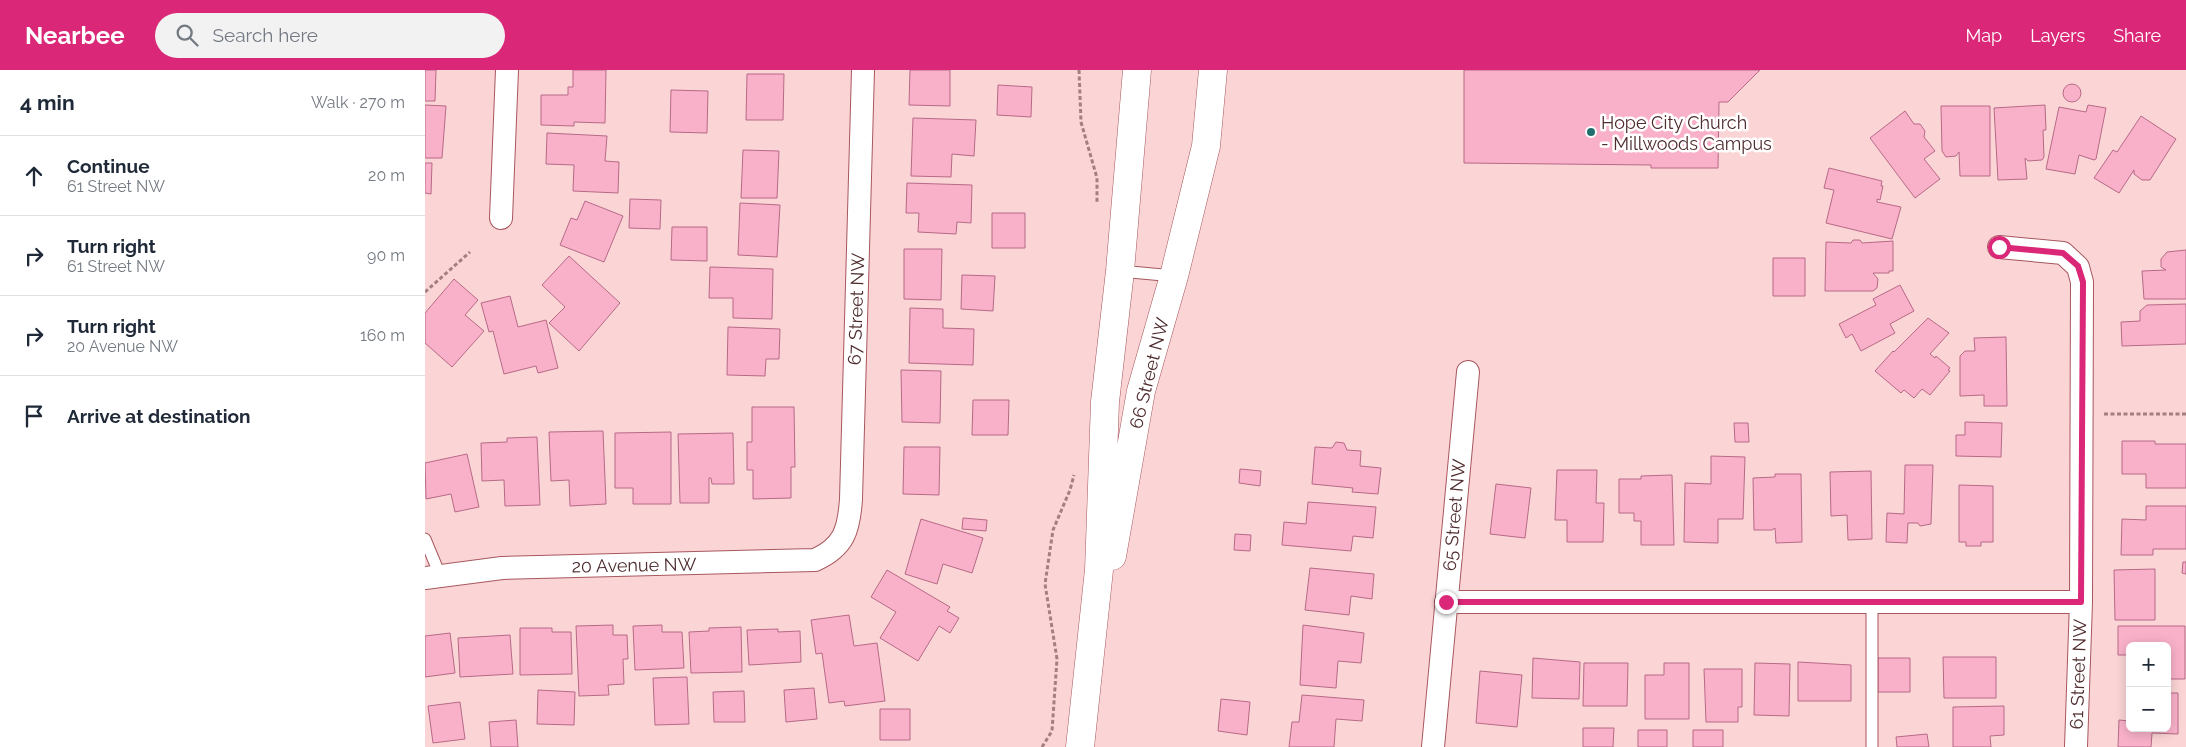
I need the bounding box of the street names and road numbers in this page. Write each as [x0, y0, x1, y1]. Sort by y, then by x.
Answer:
street label: 67 Street NW [844, 252, 868, 365]
street label: 66 Street NW [1125, 315, 1173, 431]
street label: 65 Street NW [1439, 458, 1469, 572]
street label: 20 Avenue NW [571, 553, 697, 577]
street label: 61 Street NW [2066, 618, 2090, 730]

